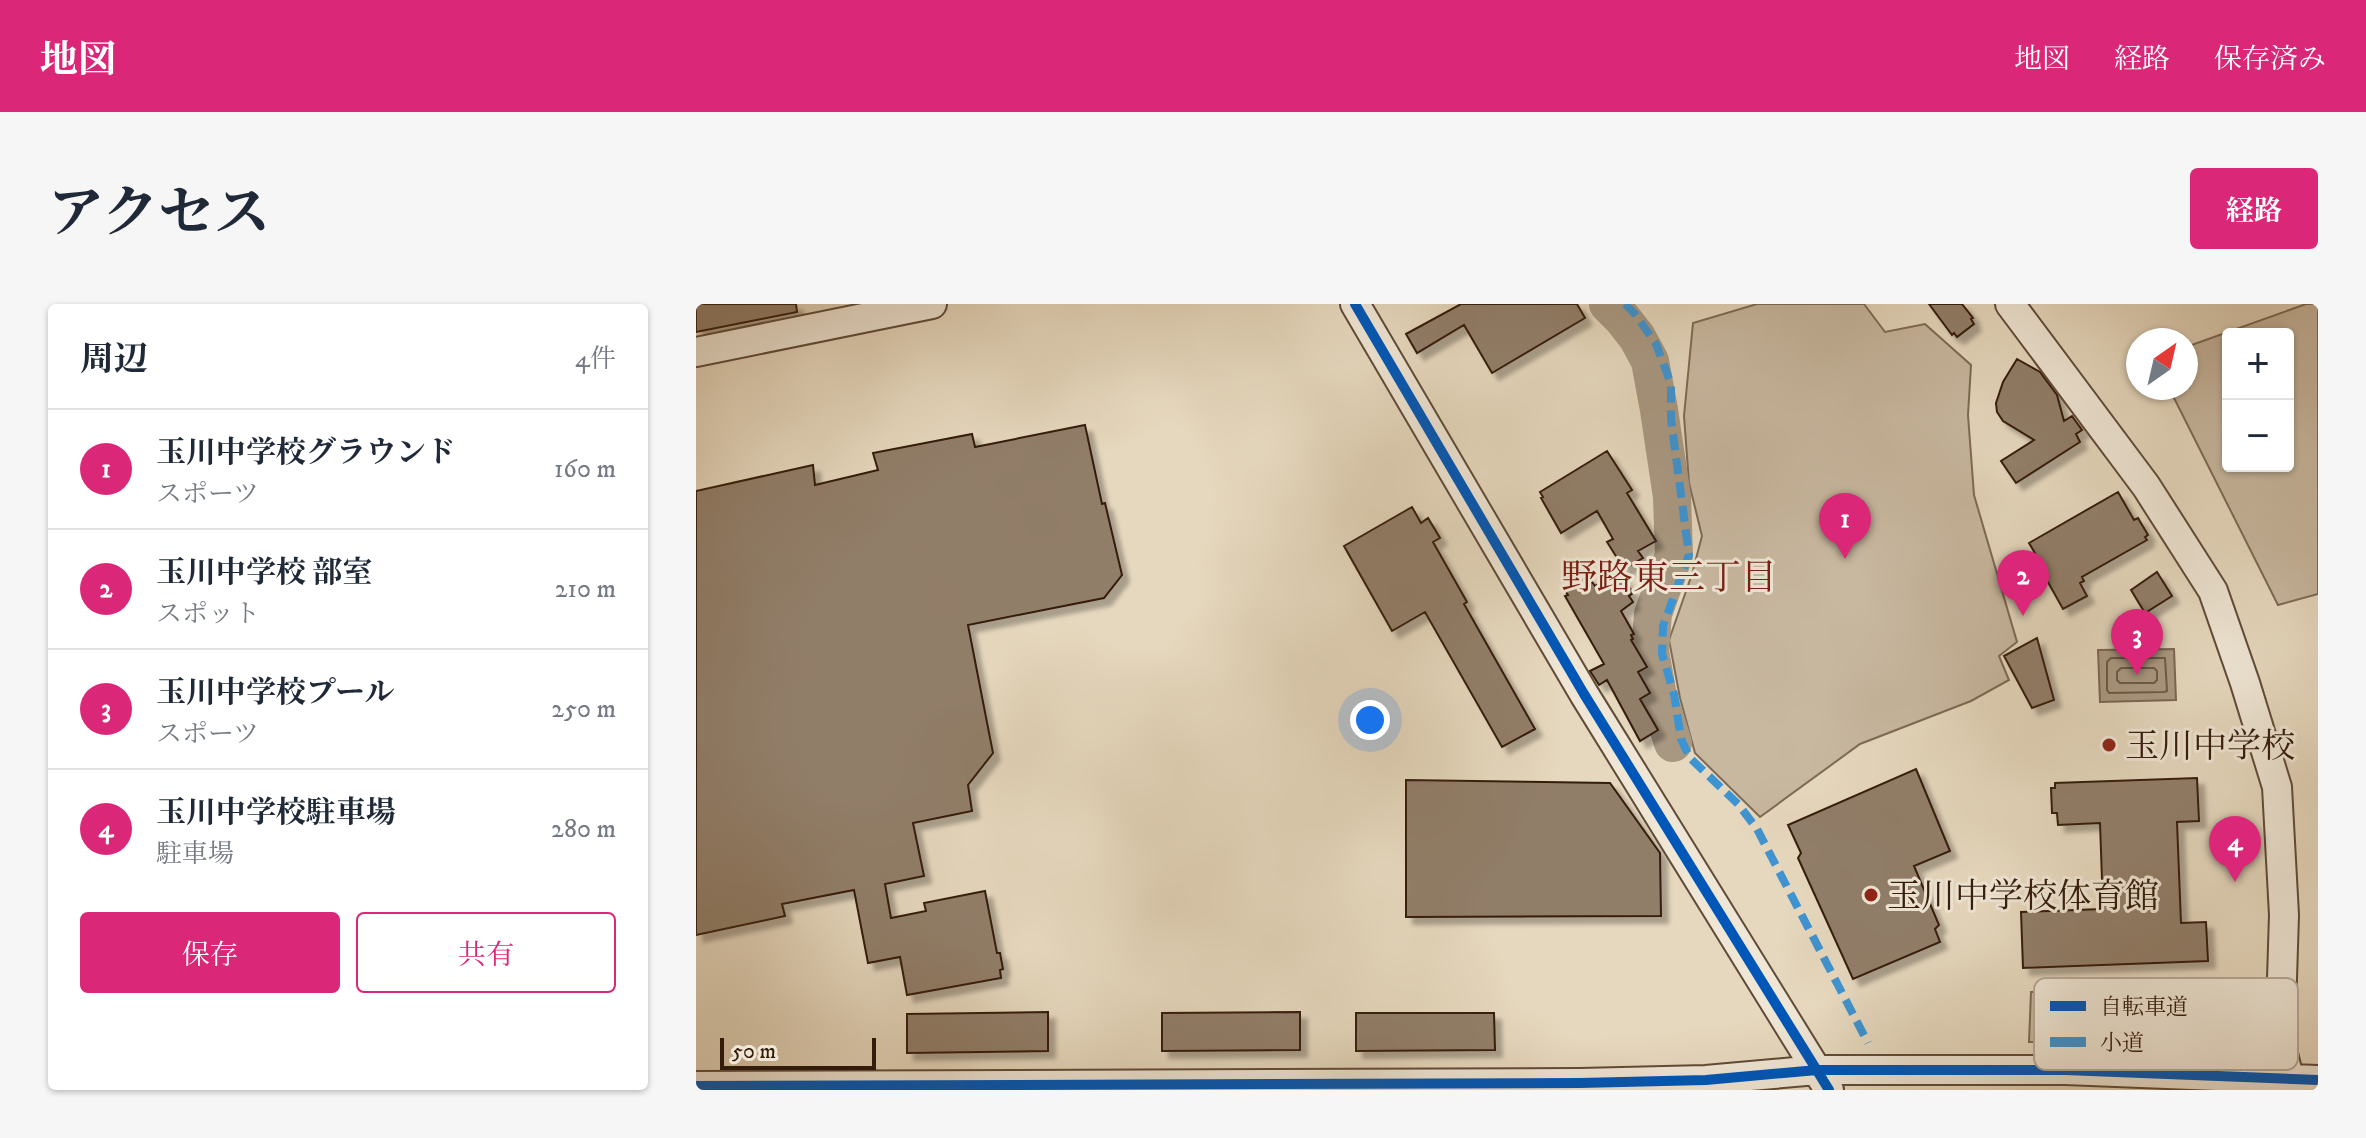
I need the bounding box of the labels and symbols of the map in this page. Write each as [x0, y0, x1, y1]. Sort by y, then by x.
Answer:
north arrow [2126, 328, 2198, 400]
pin: 1 [1819, 493, 1871, 559]
pin: 2 [1997, 550, 2049, 616]
district label: 野路東三丁目 [1561, 556, 1777, 601]
pin: 3 [2111, 609, 2163, 675]
your location [1350, 700, 1390, 740]
place label: 玉川中学校 [2125, 726, 2295, 768]
marker: 玉川中学校 [2100, 736, 2118, 754]
pin: 4 [2209, 816, 2261, 882]
place label: 玉川中学校体育館 [1887, 876, 2159, 918]
marker: 玉川中学校体育館 [1862, 886, 1880, 904]
legend [2034, 978, 2298, 1070]
text: 自転車道 [2100, 994, 2188, 1021]
text: 小道 [2100, 1030, 2144, 1057]
scale bar [720, 1034, 876, 1070]

